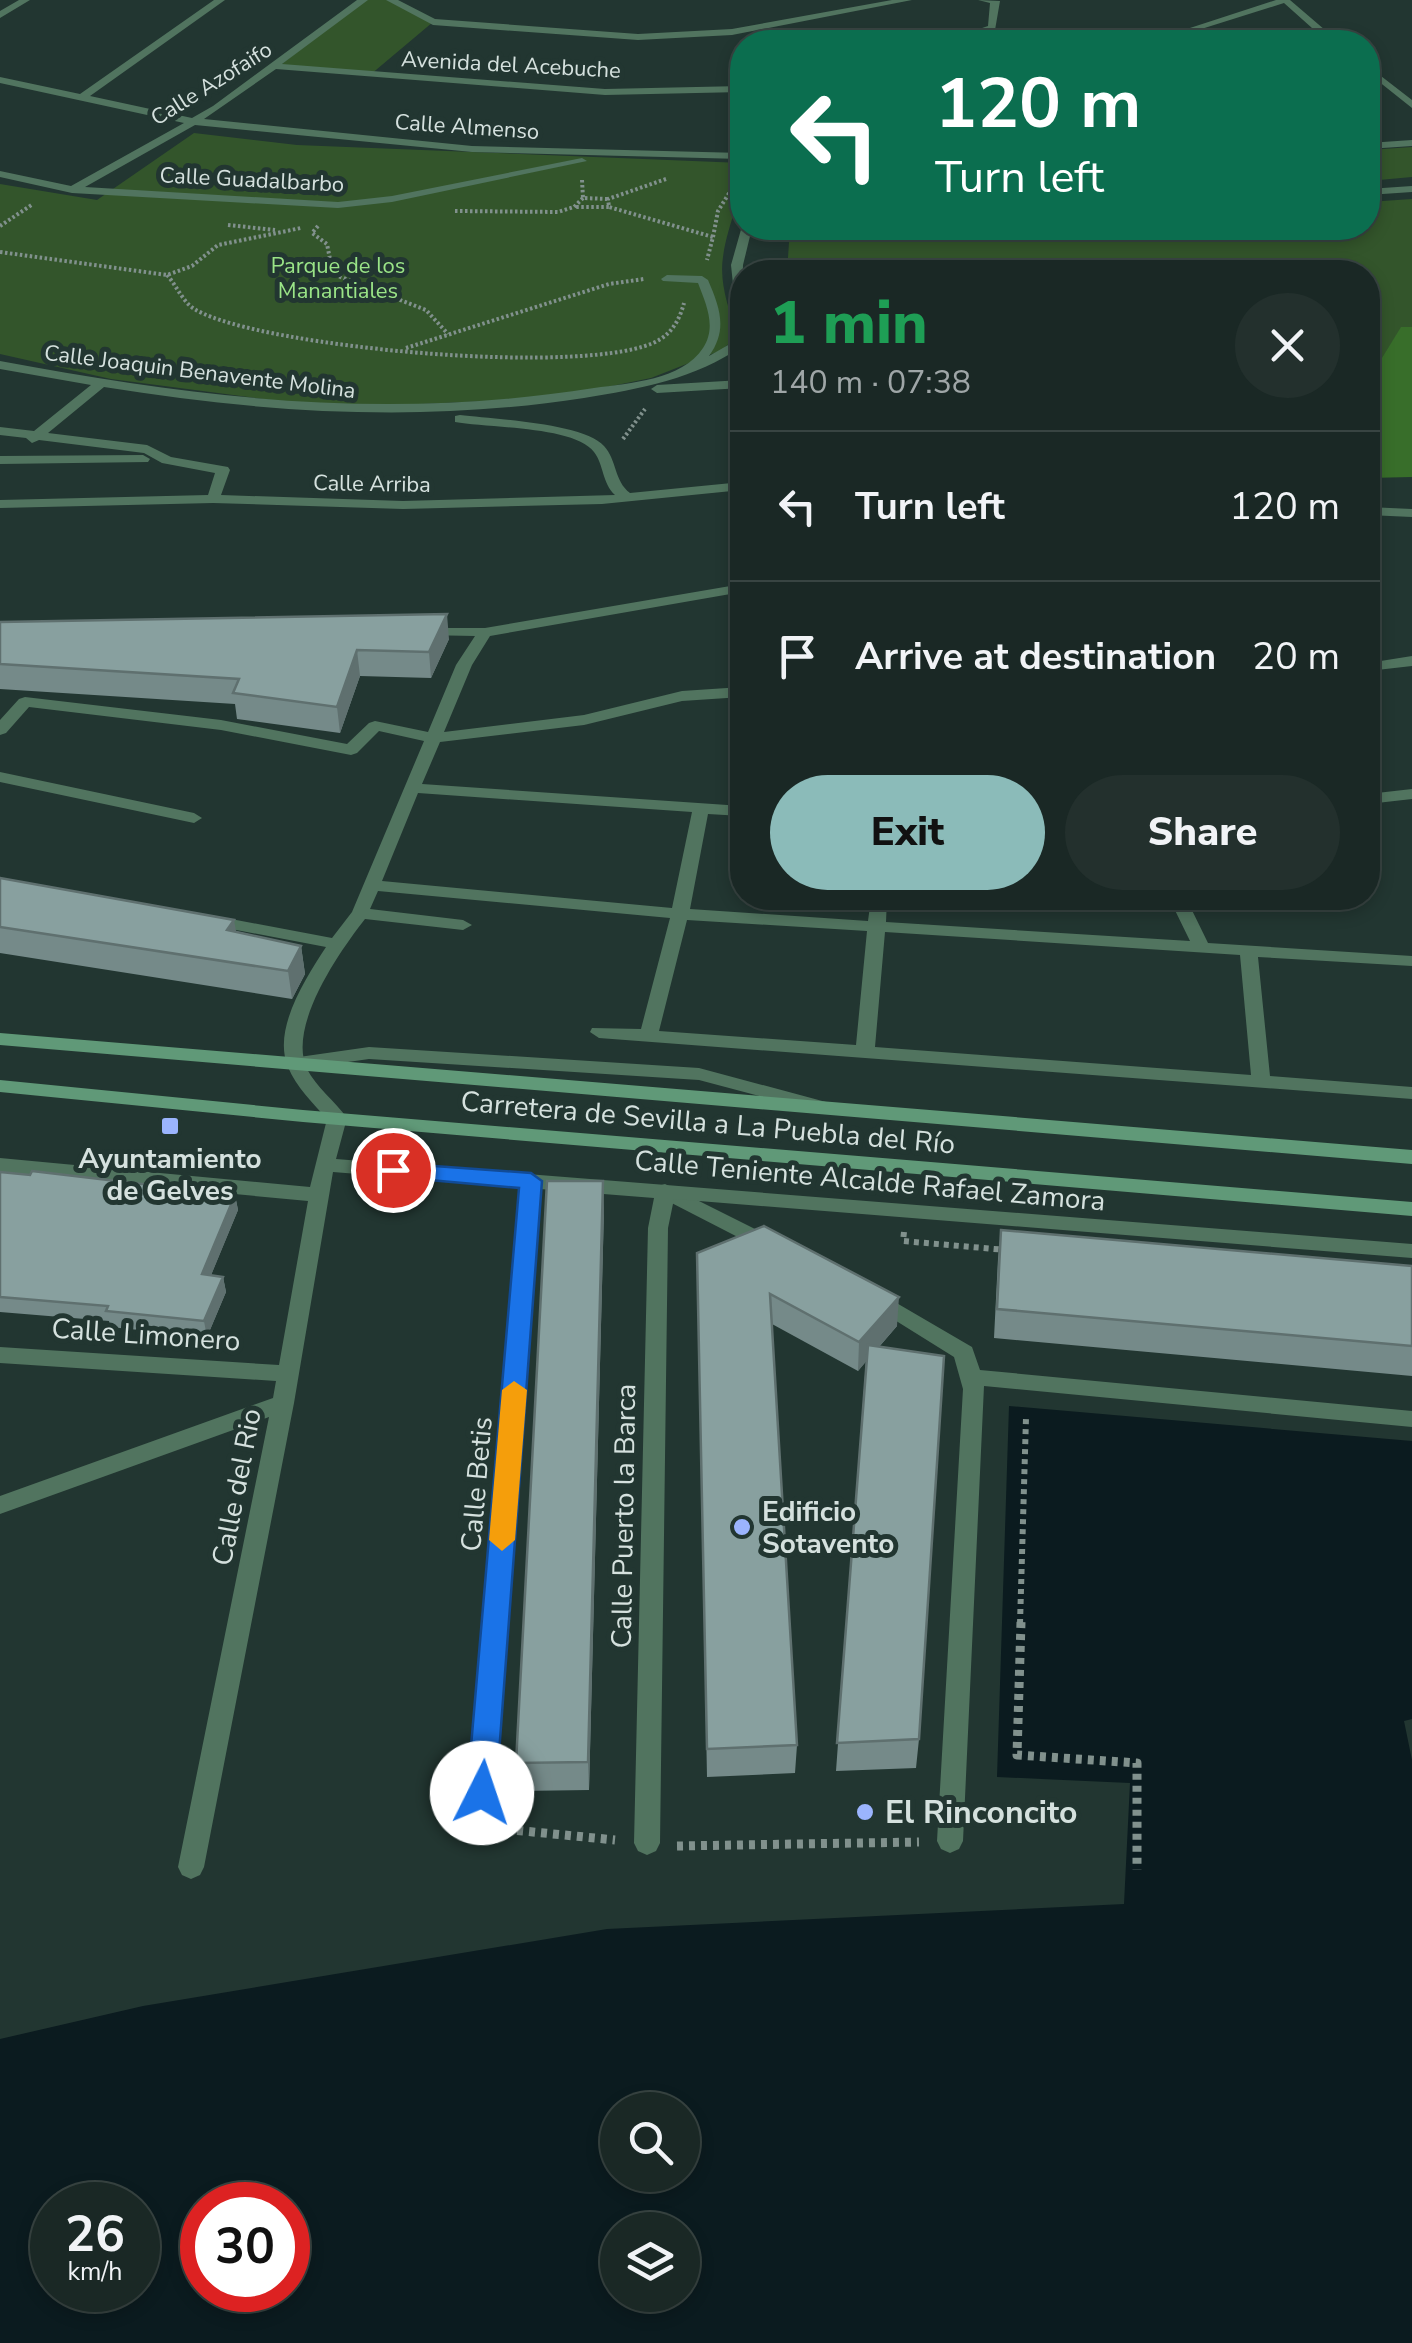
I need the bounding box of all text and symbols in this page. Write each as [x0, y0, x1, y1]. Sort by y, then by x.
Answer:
street label: Calle Azofaifo [145, 35, 278, 133]
street label: Avenida del Acebuche [400, 44, 622, 86]
text: 120 m [935, 56, 1141, 152]
icon: left [770, 70, 900, 200]
street label: Calle Almenso [394, 107, 540, 147]
text: Turn left [935, 147, 1104, 208]
street label: Calle Guadalbarbo [159, 160, 345, 200]
park label: Parque de los Manantiales [271, 251, 405, 306]
text: 1 min [770, 282, 928, 364]
button: close [1235, 293, 1340, 398]
street label: Calle Joaquin Benavente Molina [42, 338, 357, 406]
text: 140 m · 07:38 [770, 361, 971, 404]
street label: Calle Arriba [313, 468, 431, 500]
icon: left [770, 479, 825, 534]
text: Turn left [855, 481, 1005, 532]
text: 120 m [1229, 481, 1340, 532]
icon: arrive [770, 629, 825, 684]
text: Arrive at destination [855, 631, 1216, 682]
text: 20 m [1252, 631, 1340, 682]
button: Exit [770, 775, 1045, 890]
button: Share [1065, 775, 1340, 890]
street label: Carretera de Sevilla a La Puebla del Río [459, 1082, 957, 1164]
marker: Ayuntamiento de Gelves [159, 1115, 181, 1137]
pin [351, 1128, 436, 1213]
place label: Ayuntamiento de Gelves [78, 1140, 262, 1210]
street label: Calle Teniente Alcalde Rafael Zamora [633, 1141, 1107, 1221]
icon: arrive [366, 1143, 421, 1198]
street label: Calle Limonero [50, 1309, 242, 1361]
street label: Calle Puerto la Barca [603, 1383, 645, 1649]
street label: Calle del Rio [203, 1405, 271, 1569]
street label: Calle Betis [452, 1415, 502, 1553]
place label: Edificio Sotavento [762, 1493, 894, 1563]
marker: Edificio Sotavento [731, 1516, 753, 1538]
position arrow [430, 1741, 534, 1845]
place label: El Rinconcito [885, 1791, 1078, 1834]
marker: El Rinconcito [854, 1801, 876, 1823]
map controls [600, 2092, 700, 2312]
button: search [600, 2092, 700, 2192]
speed limit sign: 30 [180, 2182, 310, 2312]
text: 26 [65, 2200, 125, 2269]
button: layers [600, 2212, 700, 2312]
text: km/h [67, 2255, 123, 2289]

